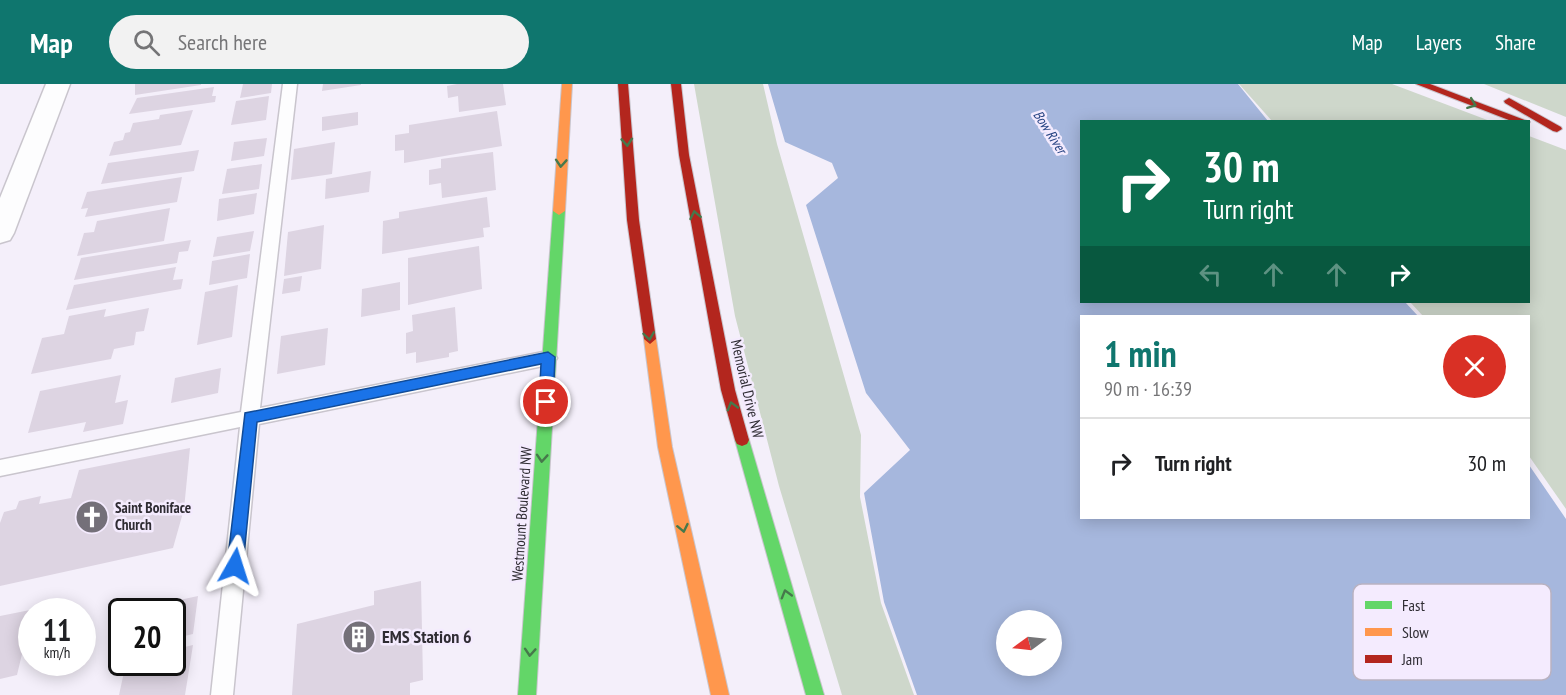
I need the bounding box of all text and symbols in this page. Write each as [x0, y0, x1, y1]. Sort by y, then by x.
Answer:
search box [109, 15, 529, 69]
text: Map [30, 24, 73, 61]
icon: search [130, 26, 163, 59]
text: Search here [178, 28, 267, 56]
text: Map [1352, 29, 1383, 56]
text: Layers [1416, 29, 1462, 56]
text: Share [1495, 29, 1536, 56]
one-way arrow [1467, 96, 1477, 109]
water label: Bow River [1029, 107, 1072, 159]
one-way arrow [620, 138, 633, 147]
text: 30 m [1203, 139, 1280, 194]
icon: right [1104, 144, 1182, 222]
one-way arrow [555, 159, 568, 168]
text: Turn right [1203, 192, 1294, 226]
one-way arrow [689, 210, 702, 220]
icon: left [1194, 258, 1227, 291]
icon: ahead [1257, 258, 1290, 291]
icon: ahead [1320, 258, 1353, 291]
icon: right [1383, 258, 1416, 291]
text: 1 min [1104, 330, 1177, 377]
one-way arrow [643, 331, 655, 341]
button: close [1443, 335, 1506, 398]
street label: Memorial Drive NW [727, 338, 768, 440]
pin [520, 376, 571, 427]
text: 90 m · 16:39 [1104, 376, 1192, 402]
icon: arrive [529, 385, 562, 418]
one-way arrow [727, 401, 739, 412]
street label: Westmount Boulevard NW [507, 446, 536, 582]
icon: right [1104, 447, 1137, 480]
text: Turn right [1155, 449, 1232, 477]
text: 30 m [1467, 449, 1506, 477]
one-way arrow [536, 453, 549, 462]
place label: Saint Boniface Church [115, 498, 191, 534]
church icon: Saint Boniface Church [74, 499, 110, 535]
one-way arrow [676, 523, 689, 533]
position arrow [203, 534, 267, 598]
legend [1353, 584, 1551, 680]
one-way arrow [781, 589, 793, 600]
text: Fast [1402, 595, 1425, 615]
speed limit sign: 20 [108, 598, 186, 676]
text: 11 [43, 610, 71, 649]
north arrow [996, 610, 1062, 676]
map controls [996, 610, 1062, 676]
building icon: EMS Station 6 [341, 619, 377, 655]
text: Slow [1402, 622, 1429, 642]
place label: EMS Station 6 [382, 625, 472, 648]
text: km/h [44, 643, 70, 662]
one-way arrow [524, 648, 537, 657]
text: Jam [1401, 649, 1423, 669]

